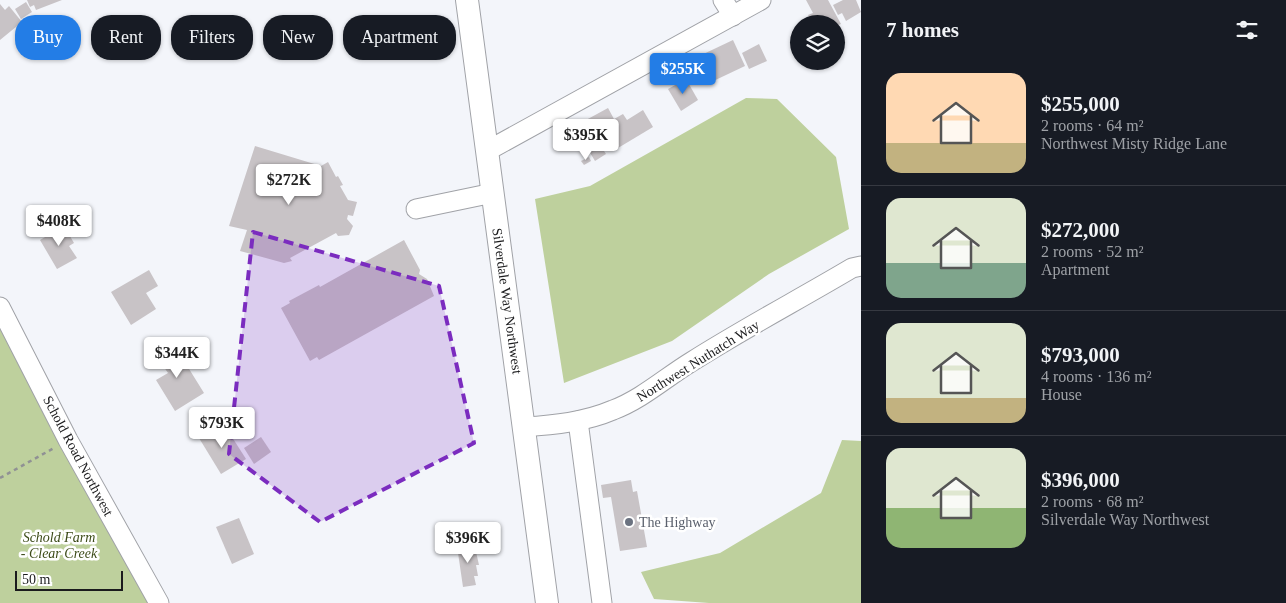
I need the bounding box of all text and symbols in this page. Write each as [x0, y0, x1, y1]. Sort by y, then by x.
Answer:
chip: Buy [15, 15, 81, 60]
chip: Rent [91, 15, 161, 60]
chip: Filters [171, 15, 253, 60]
chip: New [263, 15, 333, 60]
chip: Apartment [343, 15, 456, 60]
map controls [790, 15, 845, 70]
button: layers [790, 15, 845, 70]
icon: filters [1233, 16, 1261, 44]
text: 7 homes [886, 18, 959, 42]
pin: $255K [648, 52, 718, 95]
text: $255K [661, 60, 705, 77]
text: $255,000 [1041, 92, 1120, 116]
icon: home [926, 93, 986, 153]
text: 2 rooms · 64 m² [1041, 117, 1144, 134]
pin: $395K [551, 119, 621, 161]
text: $395K [564, 126, 608, 143]
text: Northwest Misty Ridge Lane [1041, 135, 1227, 152]
pin: $272K [254, 164, 324, 206]
text: $272K [267, 171, 311, 188]
pin: $408K [24, 204, 94, 247]
text: $408K [37, 212, 81, 229]
icon: home [926, 218, 986, 278]
text: $272,000 [1041, 218, 1120, 242]
street label: Silverdale Way Northwest [489, 227, 525, 375]
text: 2 rooms · 52 m² [1041, 243, 1144, 260]
text: Apartment [1041, 261, 1109, 278]
street label: Northwest Nuthatch Way [634, 317, 762, 405]
pin: $344K [142, 336, 212, 379]
icon: home [926, 343, 986, 403]
text: $793,000 [1041, 343, 1120, 367]
text: $344K [155, 344, 199, 361]
text: 4 rooms · 136 m² [1041, 368, 1152, 385]
text: House [1041, 386, 1082, 403]
street label: Schold Road Northwest [40, 393, 116, 519]
pin: $793K [187, 406, 257, 449]
text: $793K [200, 414, 244, 431]
icon: home [926, 468, 986, 528]
text: $396,000 [1041, 468, 1120, 492]
text: 2 rooms · 68 m² [1041, 493, 1144, 510]
text: Silverdale Way Northwest [1041, 511, 1209, 528]
place label: The Highway [639, 515, 716, 530]
marker: The Highway [623, 516, 635, 528]
pin: $396K [433, 522, 503, 564]
text: $396K [446, 529, 490, 546]
park label: Schold Farm - Clear Creek [21, 530, 98, 561]
scale bar [15, 568, 122, 591]
text: 50 m [22, 572, 50, 587]

